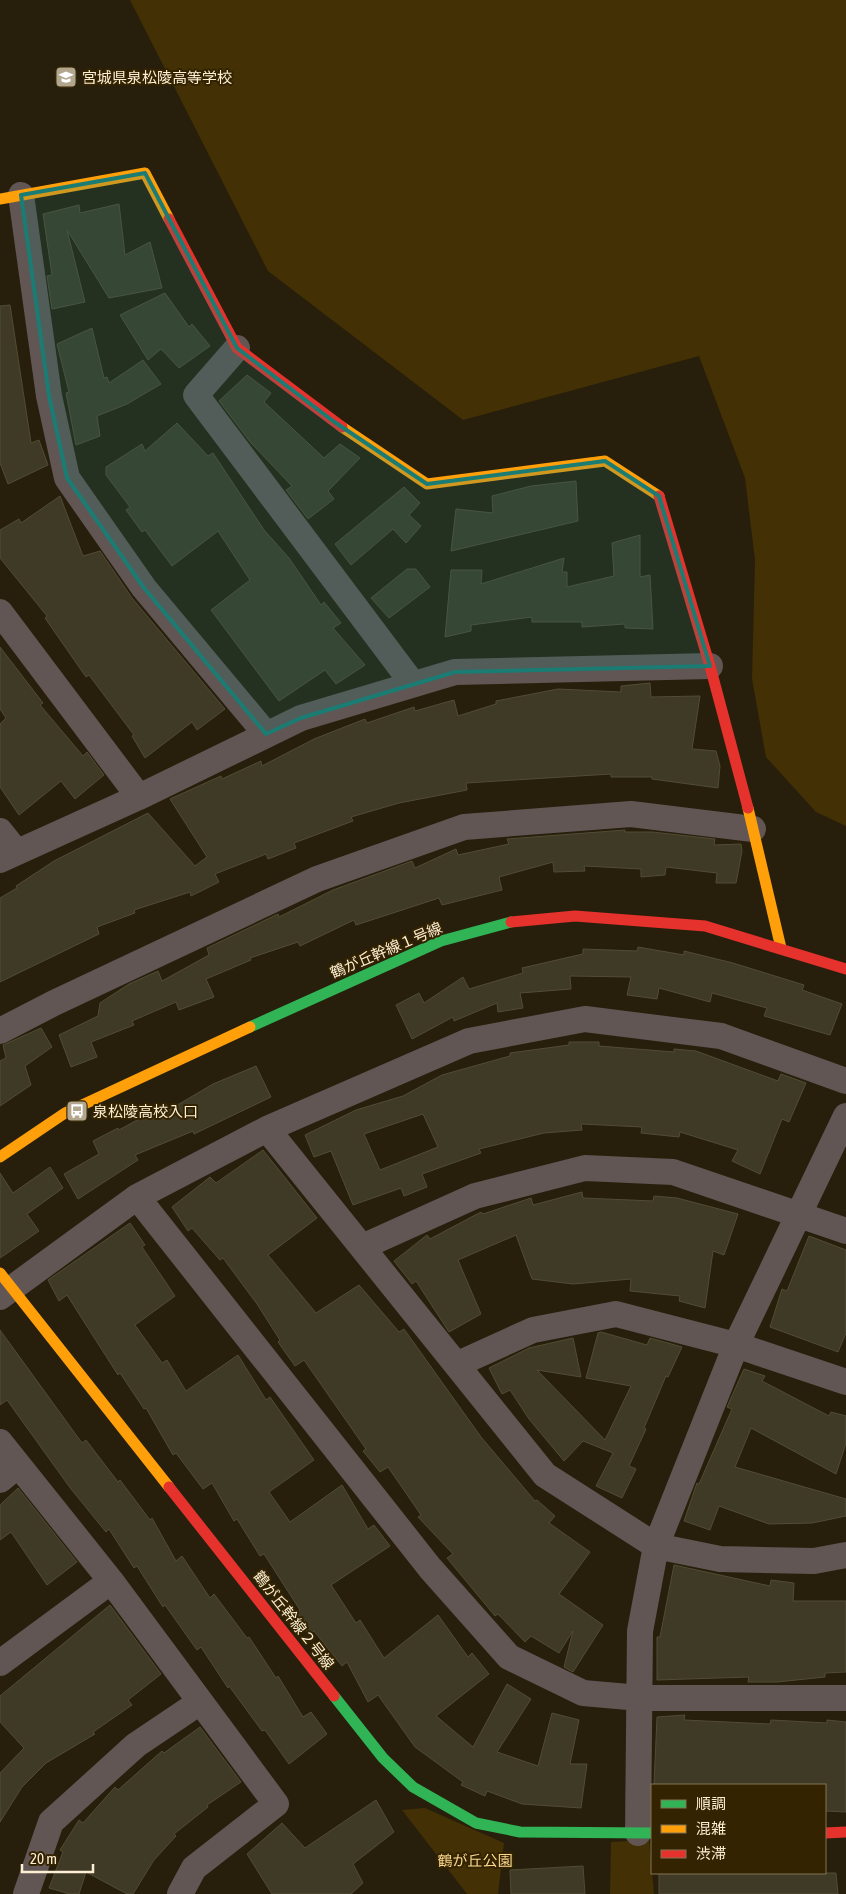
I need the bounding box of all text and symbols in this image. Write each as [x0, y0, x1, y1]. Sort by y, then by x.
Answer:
school or university icon: 宮城県泉松陵高等学校 [54, 65, 78, 89]
place label: 宮城県泉松陵高等学校 [82, 69, 232, 86]
street label: 鶴が丘幹線１号線 [327, 919, 445, 981]
bus stop icon: 泉松陵高校入口 [65, 1099, 89, 1123]
place label: 泉松陵高校入口 [93, 1103, 198, 1120]
street label: 鶴が丘幹線２号線 [250, 1567, 338, 1673]
legend [651, 1784, 826, 1874]
text: 順調 [696, 1795, 726, 1812]
text: 混雑 [696, 1820, 726, 1837]
scale bar [22, 1842, 94, 1874]
text: 渋滞 [696, 1845, 726, 1862]
text: 20 m [30, 1850, 57, 1867]
park label: 鶴が丘公園 [437, 1852, 513, 1869]

